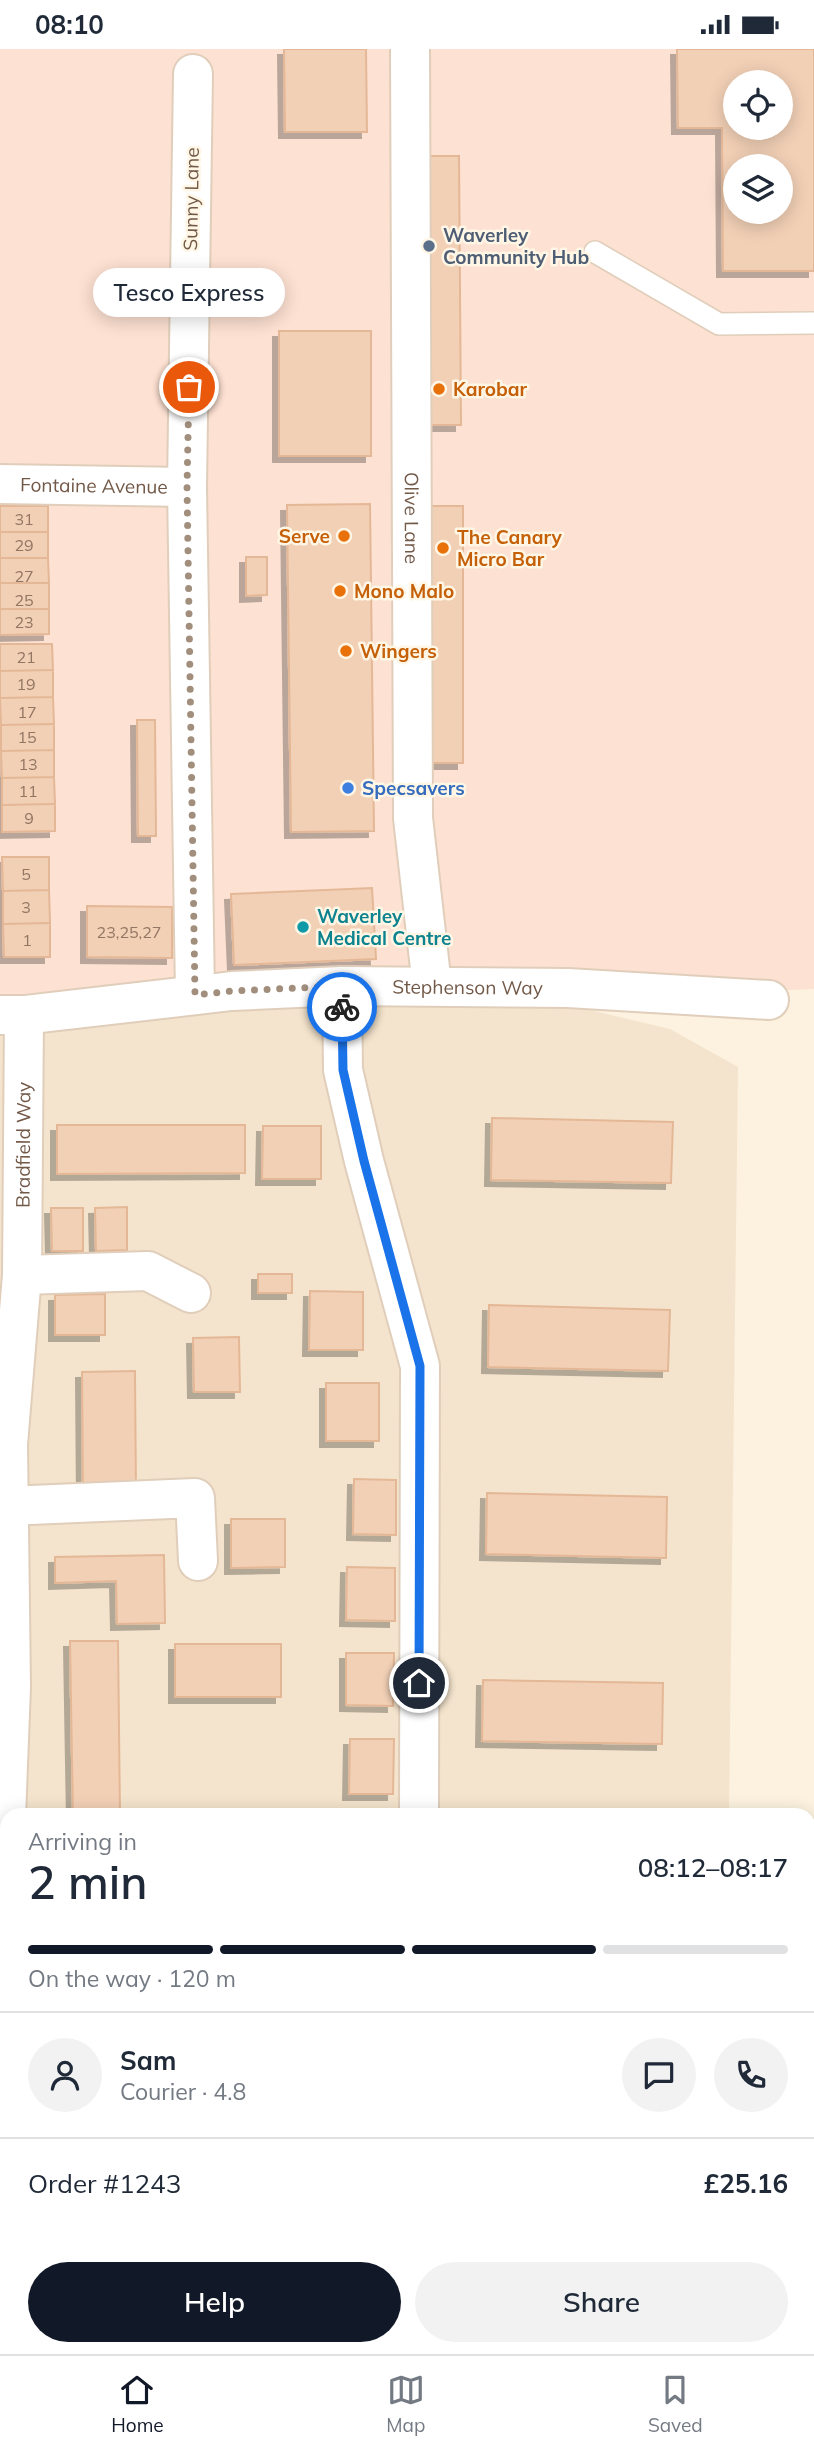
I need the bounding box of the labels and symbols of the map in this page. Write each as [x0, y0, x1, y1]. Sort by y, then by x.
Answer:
street label: Sunny Lane [178, 147, 204, 251]
place label: Waverley Community Hub [443, 223, 589, 269]
marker: Waverley Community Hub [421, 238, 437, 254]
callout: Tesco Express [93, 268, 285, 317]
pin [159, 357, 219, 417]
place label: Karobar [453, 377, 528, 401]
marker: Karobar [431, 381, 447, 397]
street label: Fontaine Avenue [20, 472, 168, 499]
street label: Olive Lane [400, 472, 424, 564]
house number: 31 [14, 509, 34, 529]
place label: Serve [279, 524, 330, 548]
place label: The Canary Micro Bar [457, 525, 563, 571]
marker: Serve [336, 528, 352, 544]
house number: 29 [14, 535, 34, 555]
marker: The Canary Micro Bar [435, 540, 451, 556]
house number: 27 [14, 566, 34, 586]
place label: Mono Malo [354, 579, 454, 603]
marker: Mono Malo [332, 583, 348, 599]
house number: 25 [14, 590, 34, 610]
house number: 23 [14, 612, 34, 632]
place label: Wingers [360, 639, 437, 663]
marker: Wingers [338, 643, 354, 659]
house number: 21 [16, 647, 36, 667]
house number: 19 [16, 674, 36, 694]
house number: 17 [17, 702, 37, 722]
house number: 15 [17, 727, 37, 747]
house number: 13 [18, 754, 38, 774]
place label: Specsavers [362, 776, 465, 800]
marker: Specsavers [340, 780, 356, 796]
house number: 11 [18, 781, 38, 801]
house number: 9 [24, 808, 34, 828]
house number: 5 [21, 864, 31, 884]
house number: 3 [21, 897, 31, 917]
place label: Waverley Medical Centre [317, 904, 451, 950]
marker: Waverley Medical Centre [295, 919, 311, 935]
house number: 23,25,27 [97, 922, 161, 942]
house number: 1 [22, 930, 32, 950]
courier [307, 972, 377, 1042]
street label: Stephenson Way [392, 974, 543, 1000]
street label: Bradfield Way [11, 1082, 35, 1208]
pin [389, 1653, 449, 1713]

